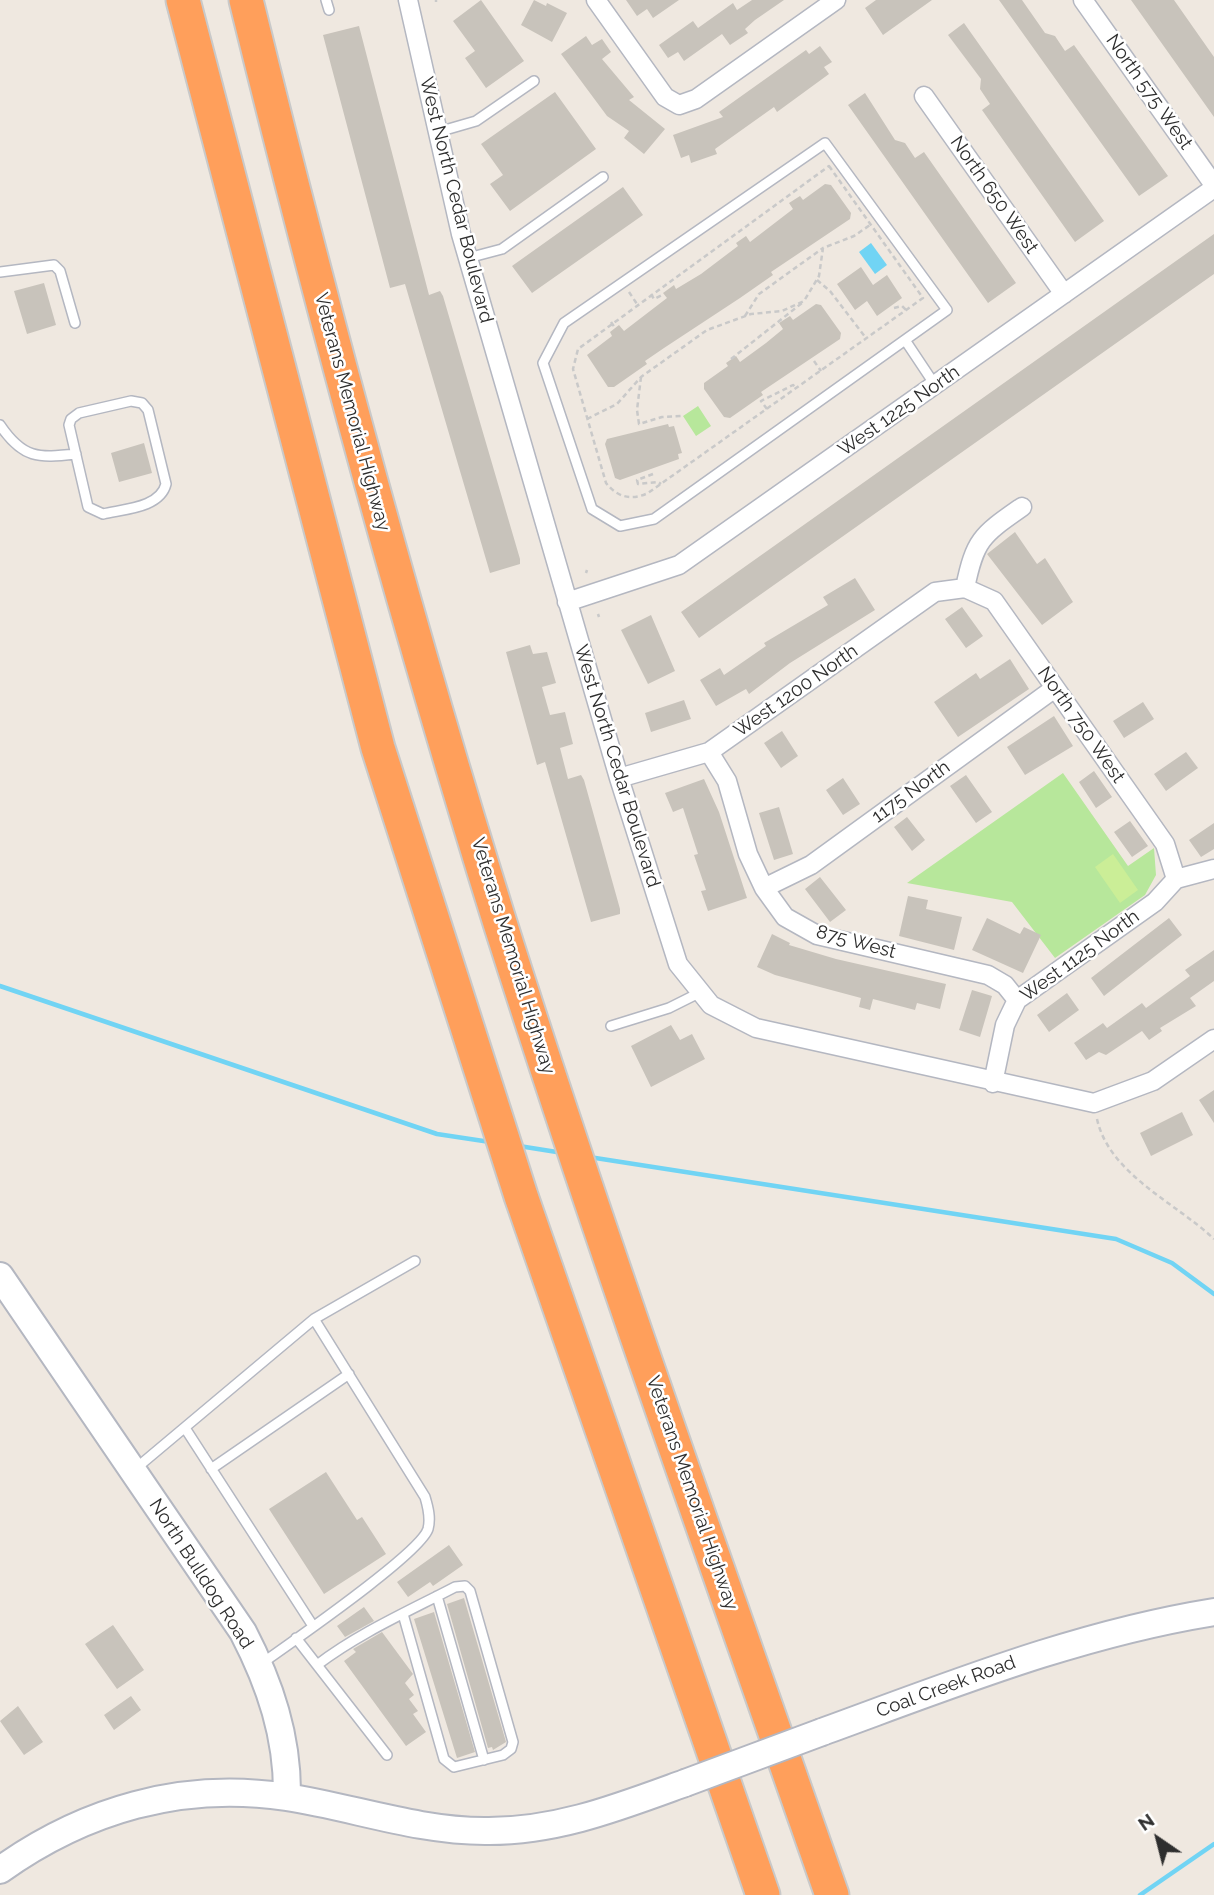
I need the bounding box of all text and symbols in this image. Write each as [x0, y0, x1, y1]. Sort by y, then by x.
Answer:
street label: North 575 West [1101, 30, 1197, 154]
street label: West North Cedar Boulevard [414, 75, 498, 325]
street label: North 650 West [945, 132, 1043, 258]
street label: Veterans Memorial Highway [309, 290, 395, 534]
street label: West 1225 North [834, 361, 964, 461]
street label: West 1200 North [730, 640, 862, 742]
street label: West North Cedar Boulevard [569, 642, 665, 890]
street label: North 750 West [1032, 662, 1130, 788]
street label: 1175 North [867, 756, 955, 828]
street label: Veterans Memorial Highway [466, 835, 560, 1077]
street label: West 1125 North [1016, 905, 1144, 1007]
street label: 875 West [814, 920, 898, 964]
street label: Veterans Memorial Highway [641, 1373, 743, 1613]
street label: North Bulldog Road [144, 1495, 258, 1653]
street label: Coal Creek Road [873, 1651, 1019, 1723]
north arrow [1123, 1804, 1193, 1874]
text: N [1134, 1809, 1158, 1835]

